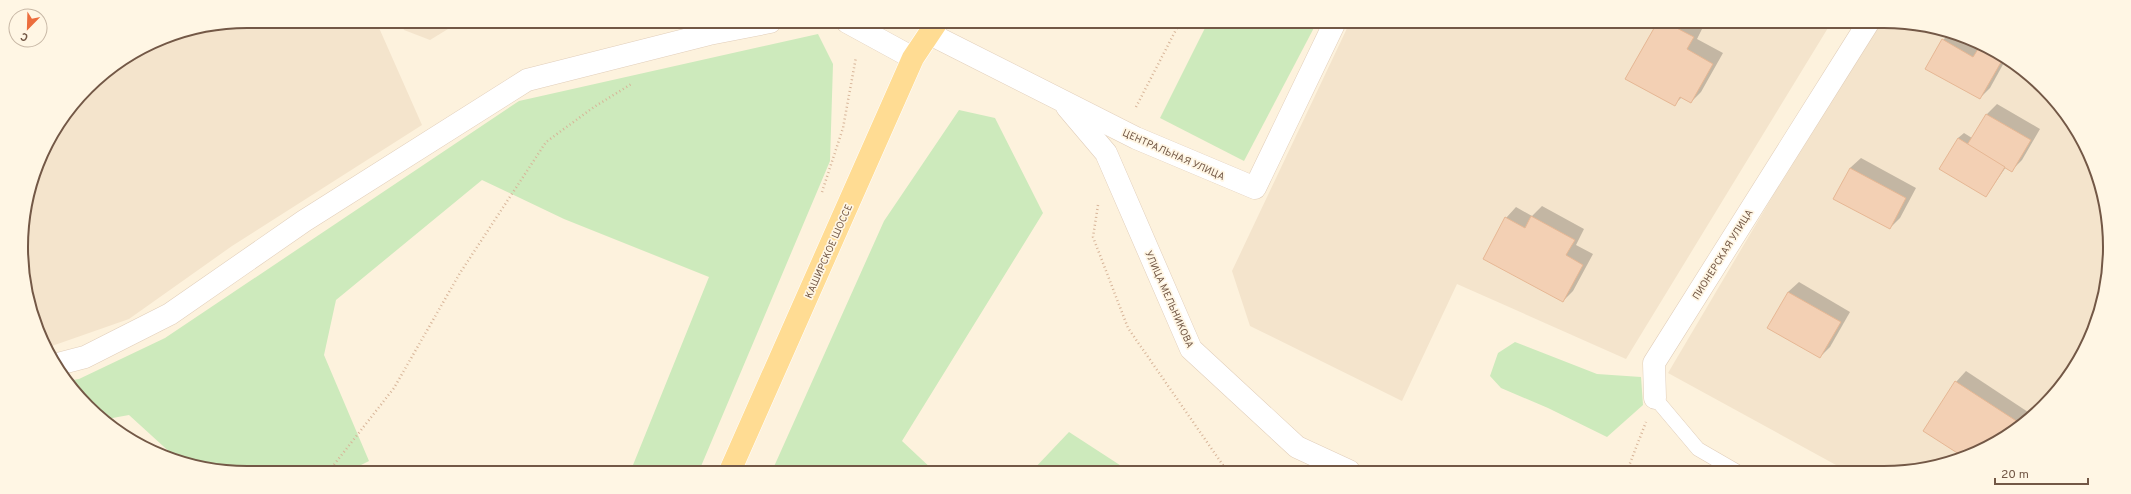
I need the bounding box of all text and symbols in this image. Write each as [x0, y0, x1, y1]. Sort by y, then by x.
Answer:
north arrow [8, 8, 48, 48]
text: С [19, 28, 30, 44]
street label: ЦЕНТРАЛЬНАЯ УЛИЦА [1120, 127, 1227, 184]
street label: КАШИРСКОЕ ШОССЕ [803, 202, 856, 301]
street label: ПИОНЕРСКАЯ УЛИЦА [1690, 207, 1757, 302]
street label: УЛИЦА МЕЛЬНИКОВА [1141, 249, 1196, 351]
scale bar [1995, 460, 2088, 486]
text: 20 m [2001, 467, 2029, 483]

